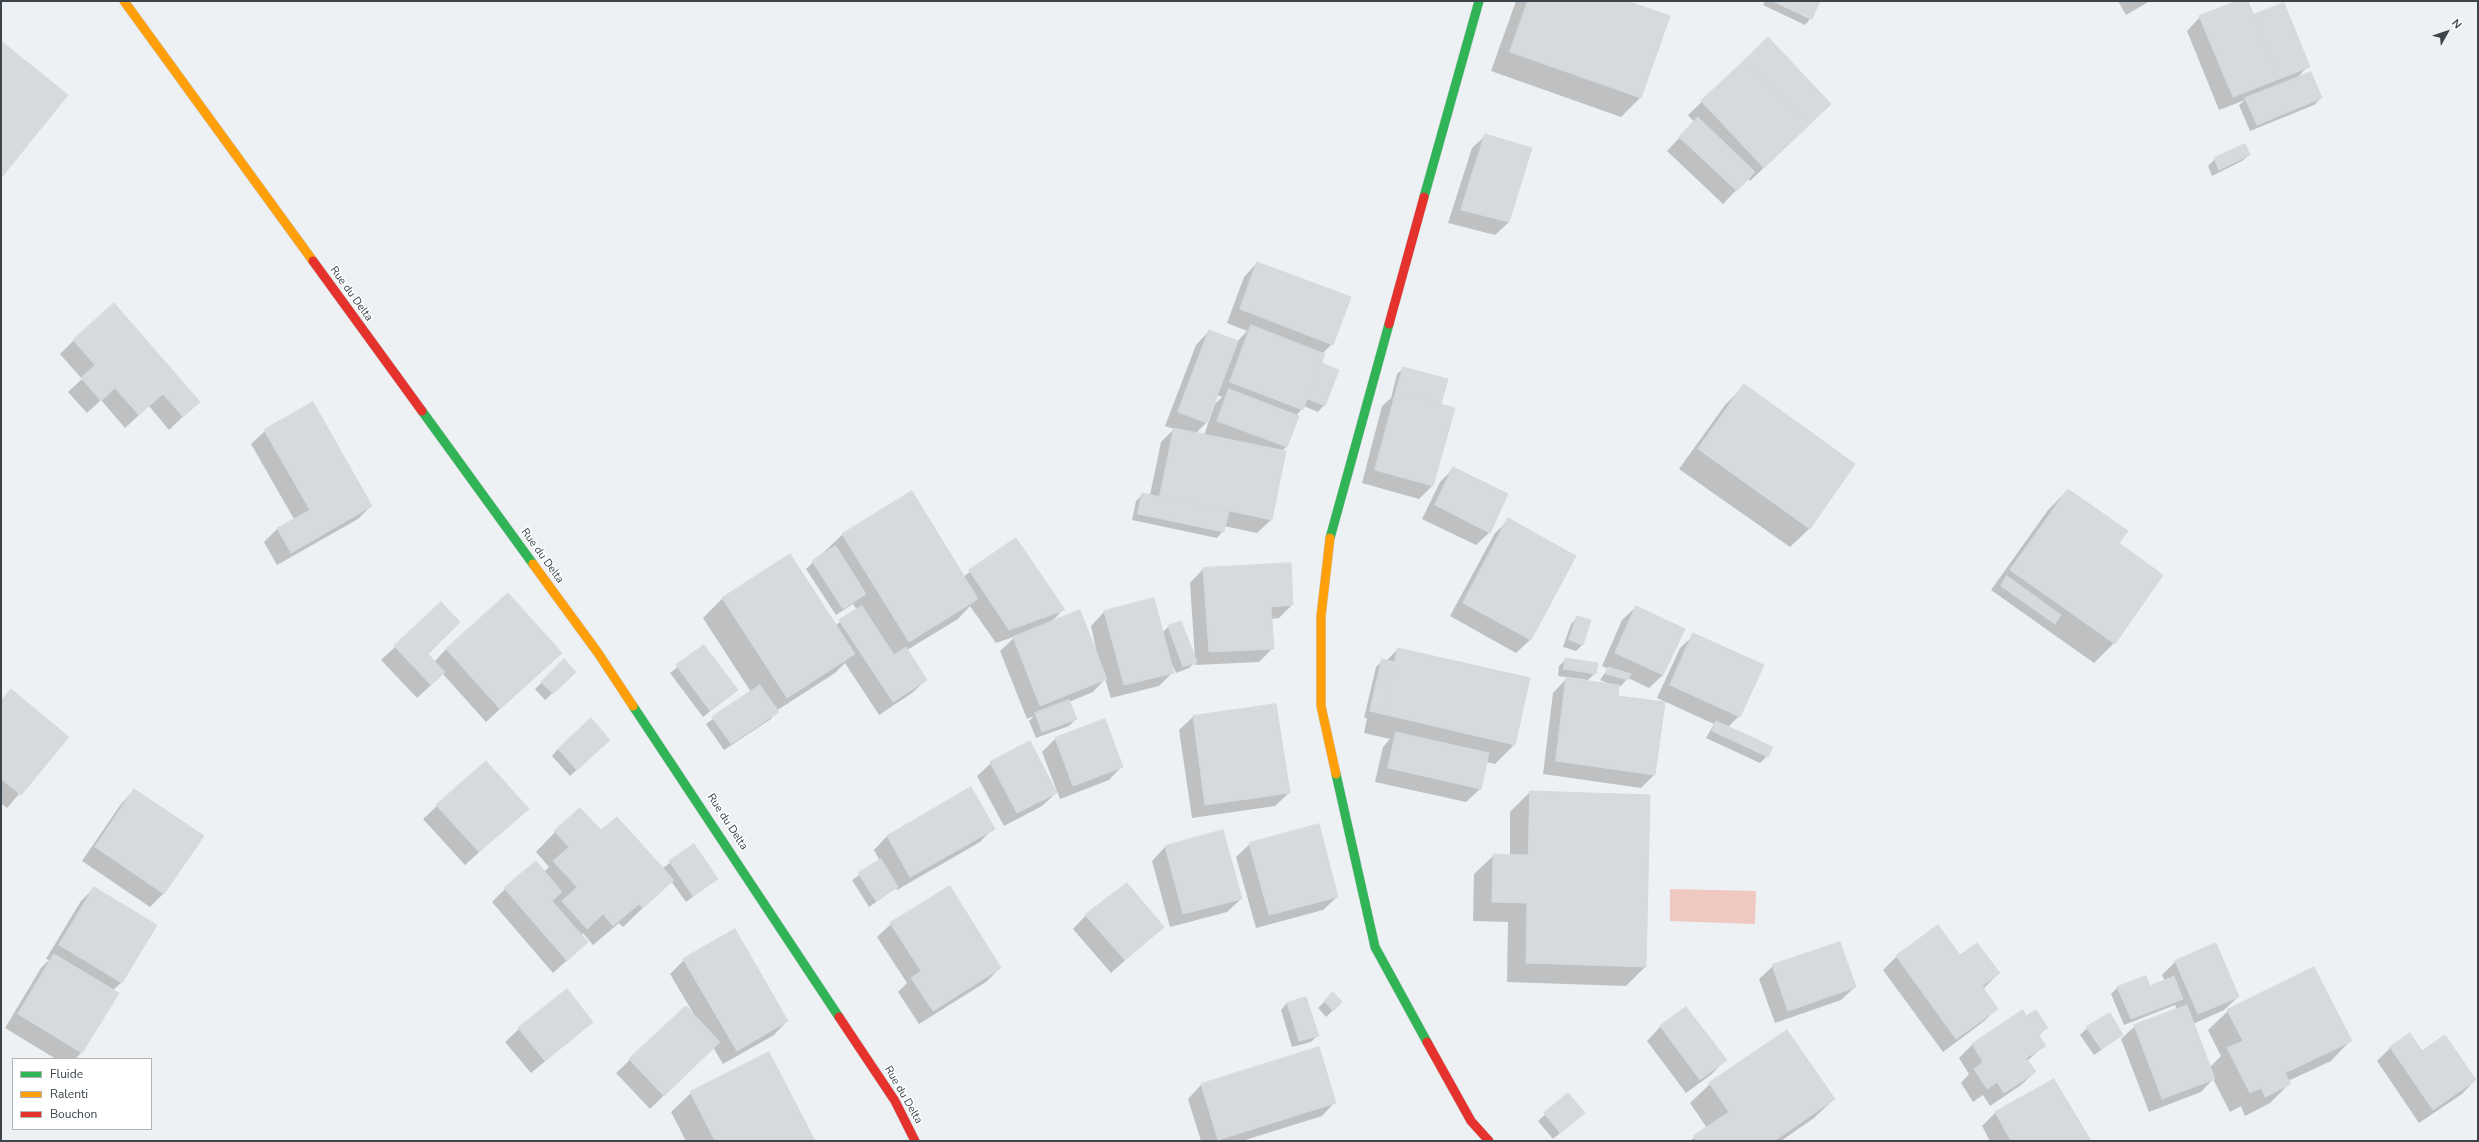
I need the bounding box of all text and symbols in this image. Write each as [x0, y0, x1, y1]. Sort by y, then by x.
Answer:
north arrow [2427, 12, 2467, 52]
text: N [2448, 16, 2465, 32]
street label: Rue du Delta [327, 264, 375, 324]
street label: Rue du Delta [518, 526, 566, 586]
street label: Rue du Delta [704, 791, 750, 853]
legend [12, 1058, 152, 1130]
street label: Rue du Delta [881, 1064, 925, 1126]
text: Fluide [50, 1066, 83, 1082]
text: Ralenti [50, 1086, 88, 1102]
text: Bouchon [50, 1106, 97, 1122]

